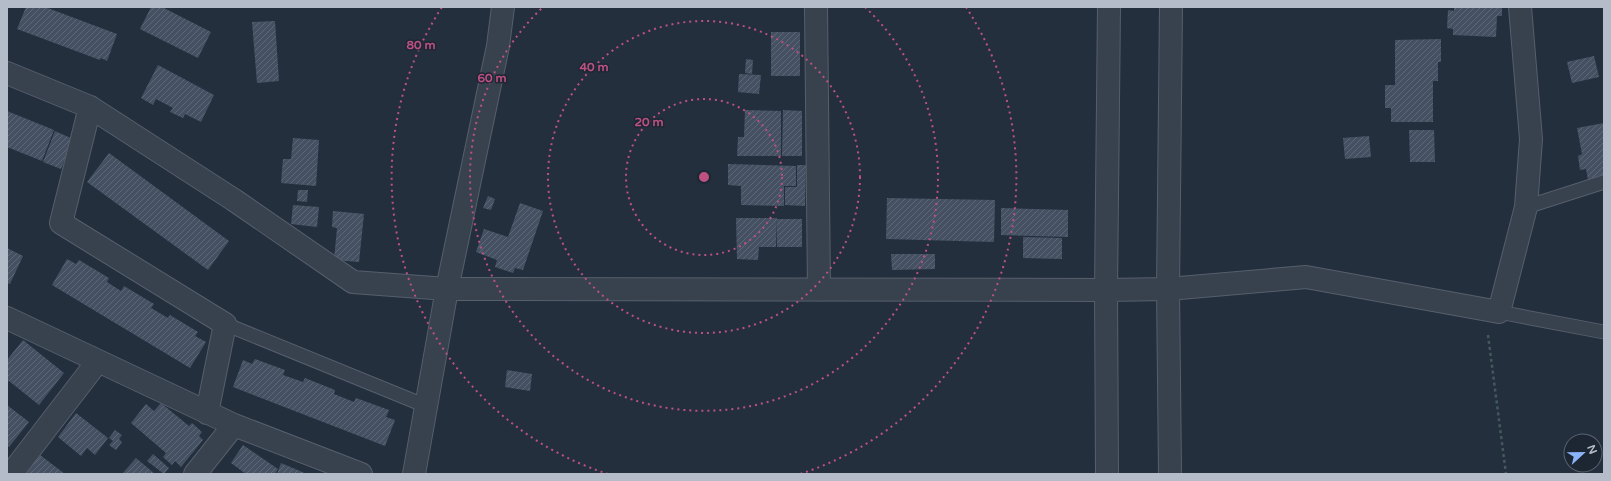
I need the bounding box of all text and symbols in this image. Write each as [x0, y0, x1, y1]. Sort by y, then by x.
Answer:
text: 80 m [406, 38, 436, 52]
text: 40 m [579, 60, 609, 74]
text: 60 m [477, 71, 507, 85]
text: 20 m [634, 115, 664, 129]
centre of rings [697, 170, 711, 184]
north arrow [1563, 433, 1603, 473]
text: N [1584, 443, 1599, 456]

